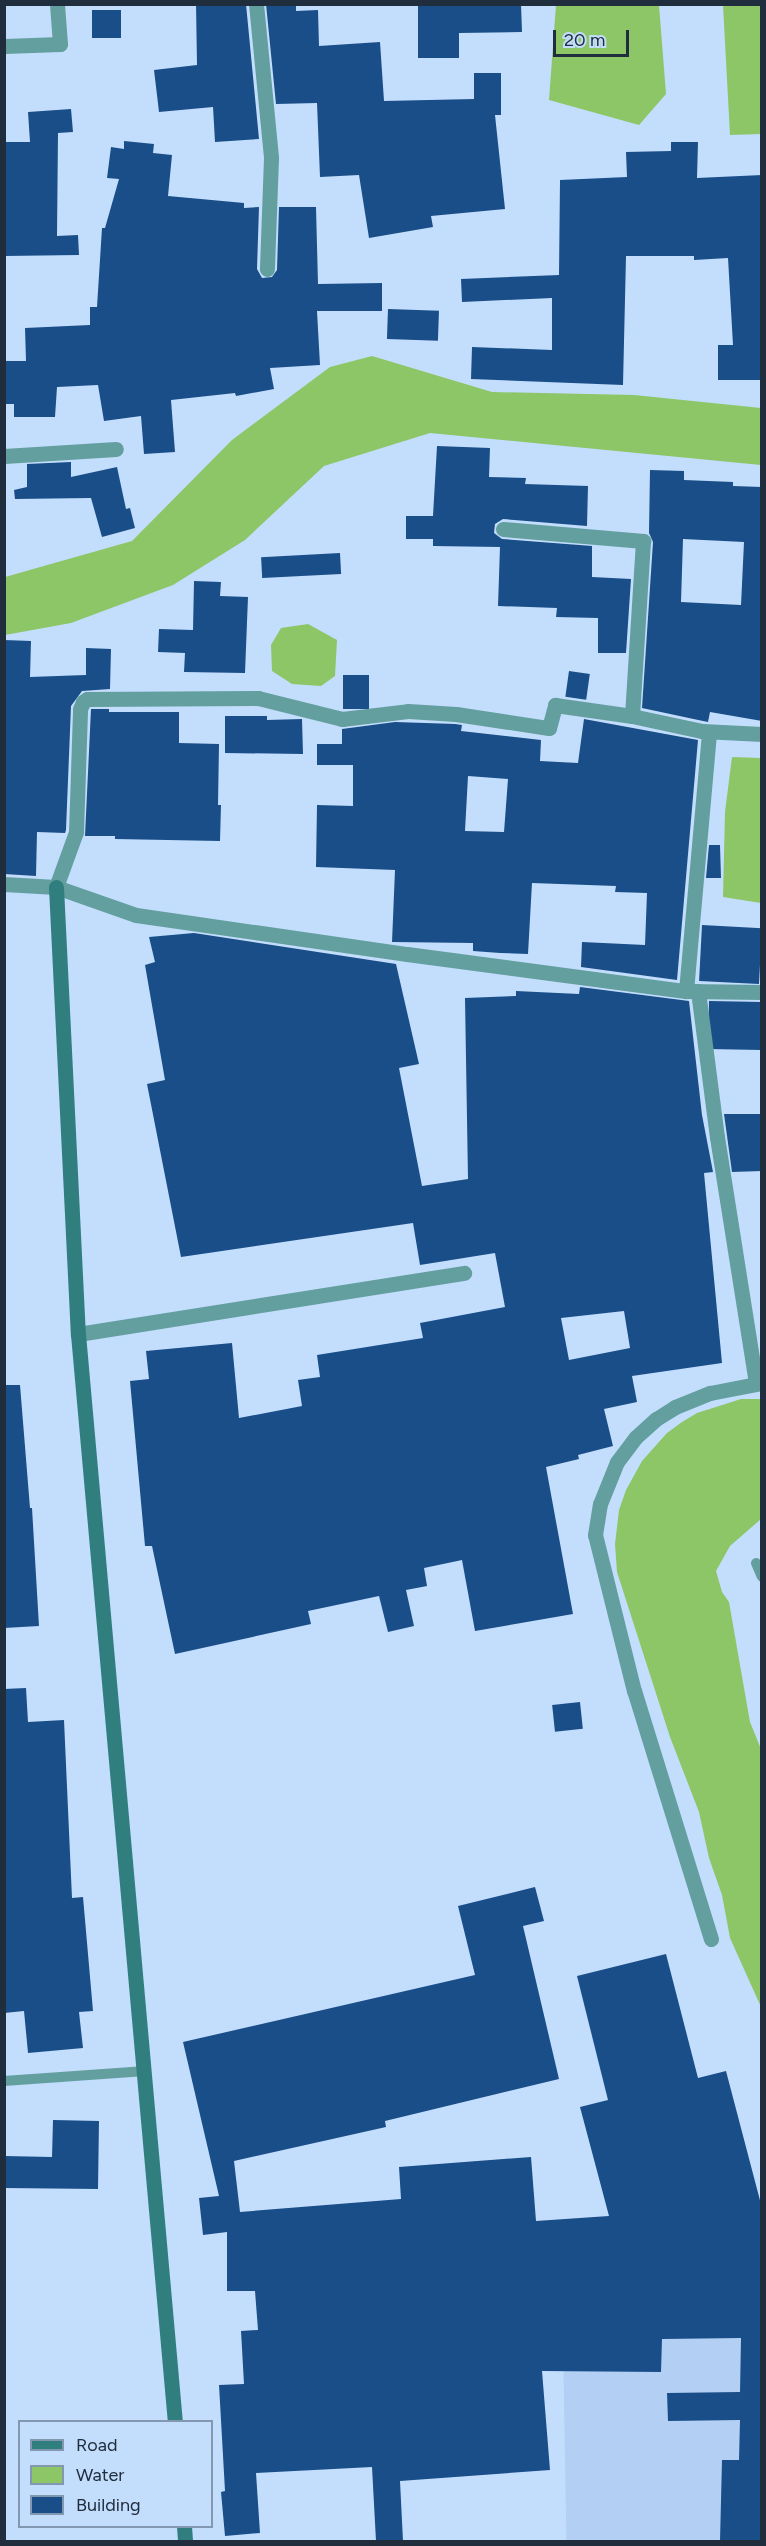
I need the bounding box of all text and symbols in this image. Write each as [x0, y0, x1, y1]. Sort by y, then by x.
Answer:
scale bar [556, 18, 632, 56]
text: 20 m [564, 29, 605, 51]
legend [18, 2420, 213, 2528]
text: Road [76, 2434, 117, 2456]
text: Water [76, 2464, 124, 2486]
text: Building [76, 2494, 141, 2516]

